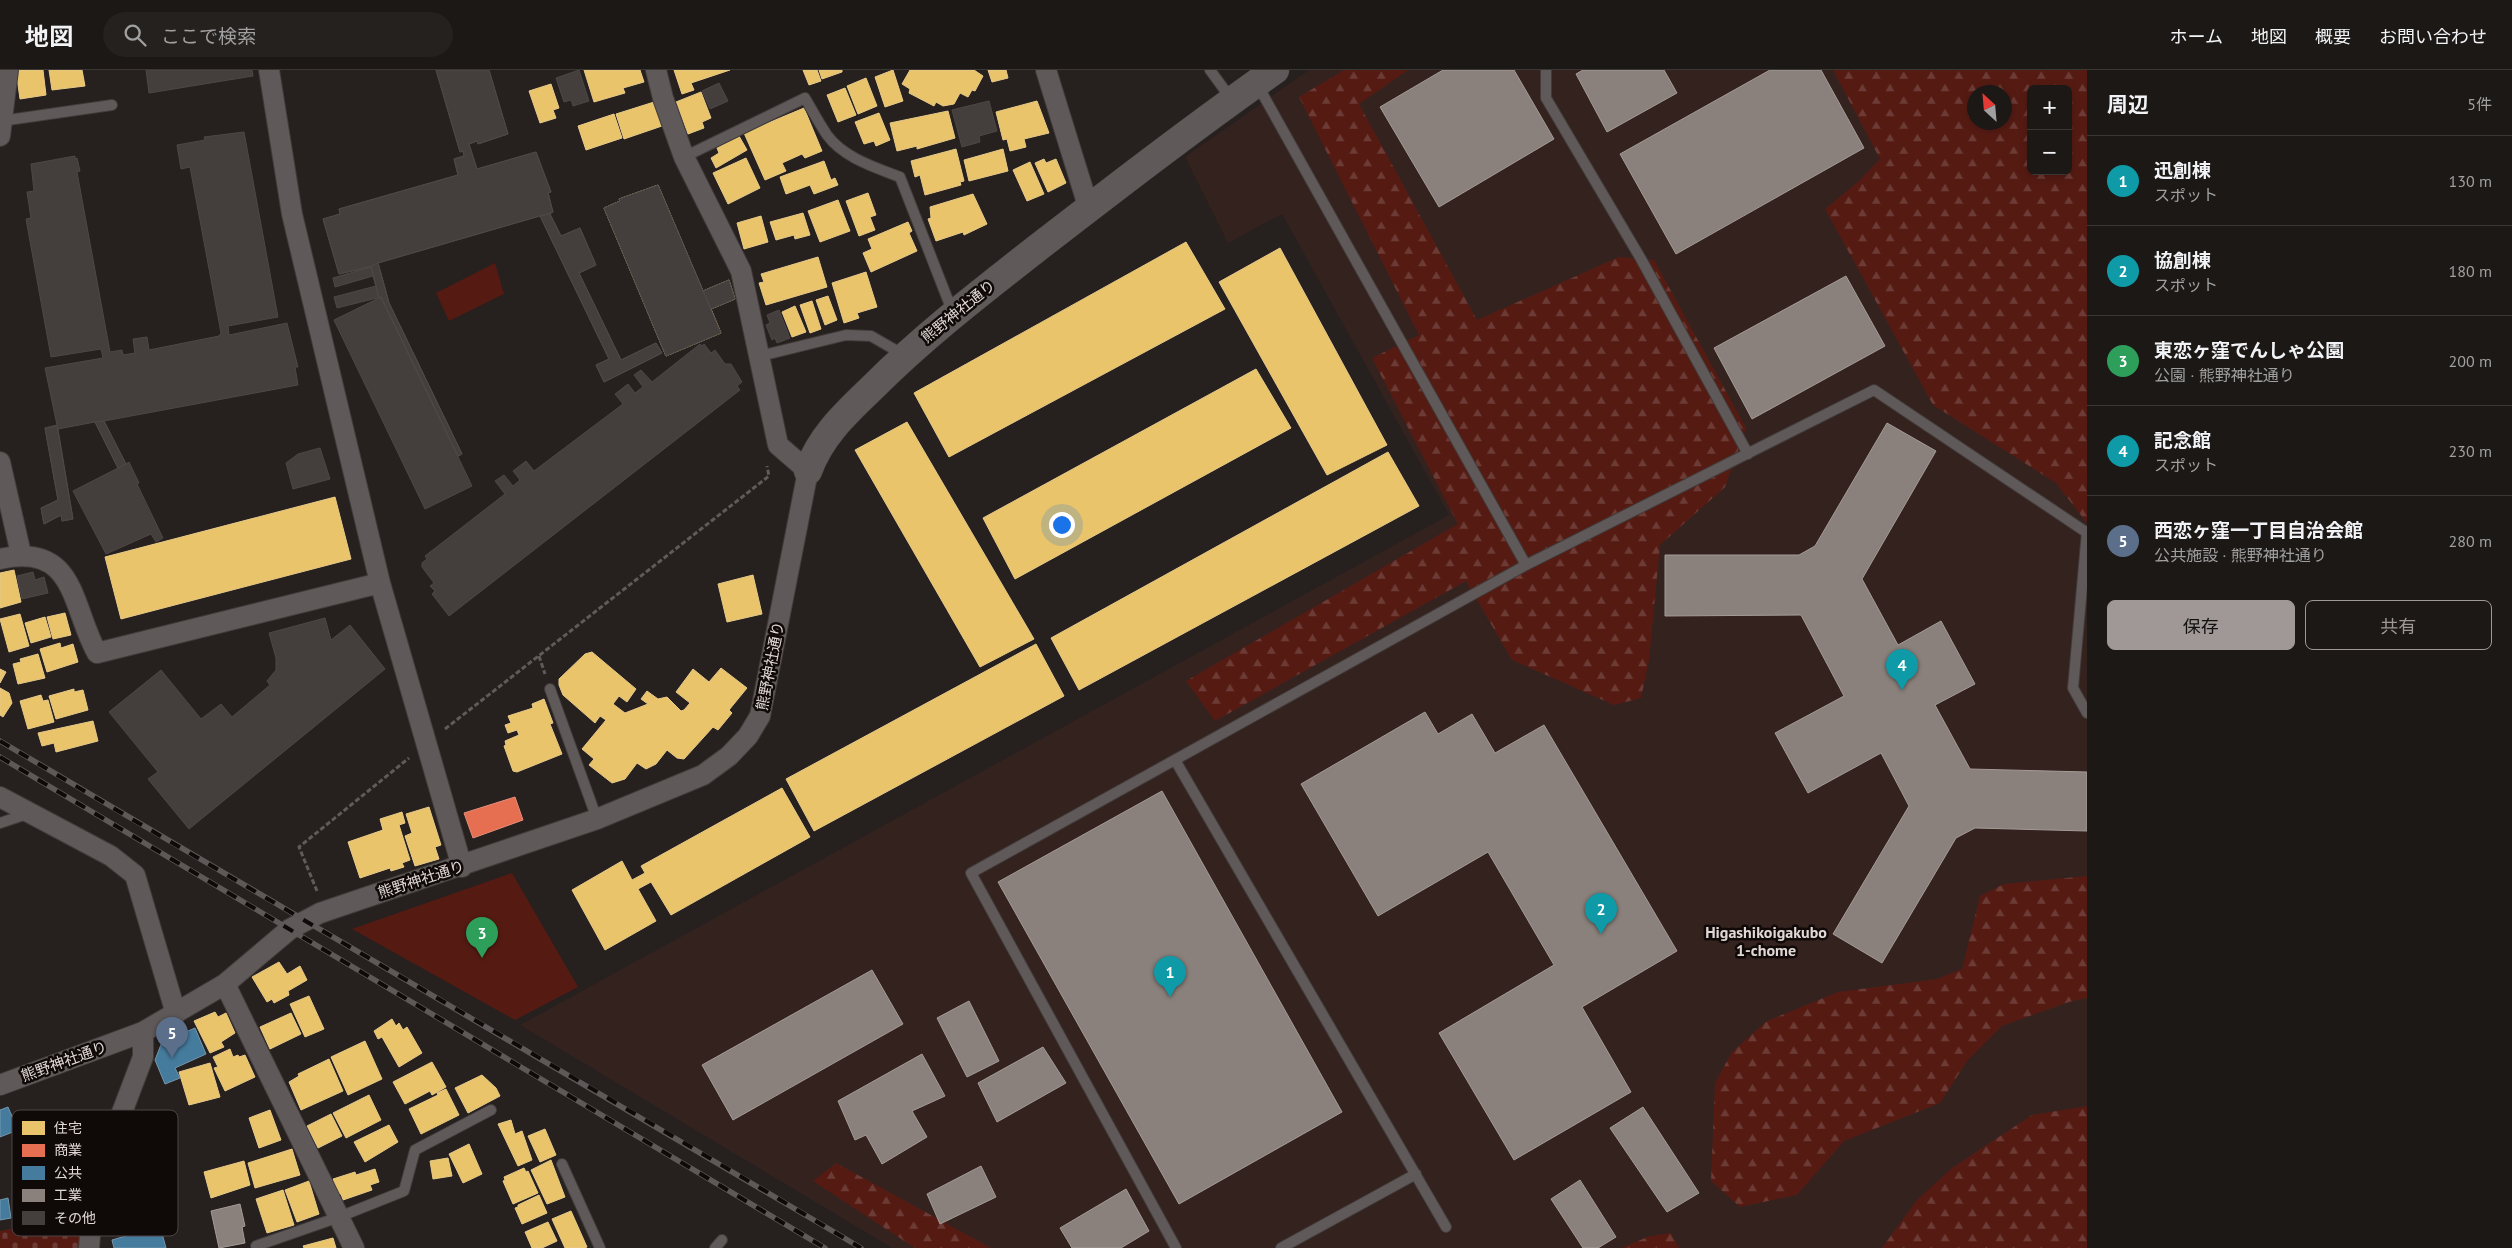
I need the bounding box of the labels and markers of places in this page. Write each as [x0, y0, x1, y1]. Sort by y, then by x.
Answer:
pin: 4 [1886, 649, 1918, 690]
pin: 2 [1585, 893, 1617, 934]
pin: 3 [466, 917, 498, 958]
pin: 1 [1154, 956, 1186, 997]
pin: 5 [156, 1017, 188, 1058]

